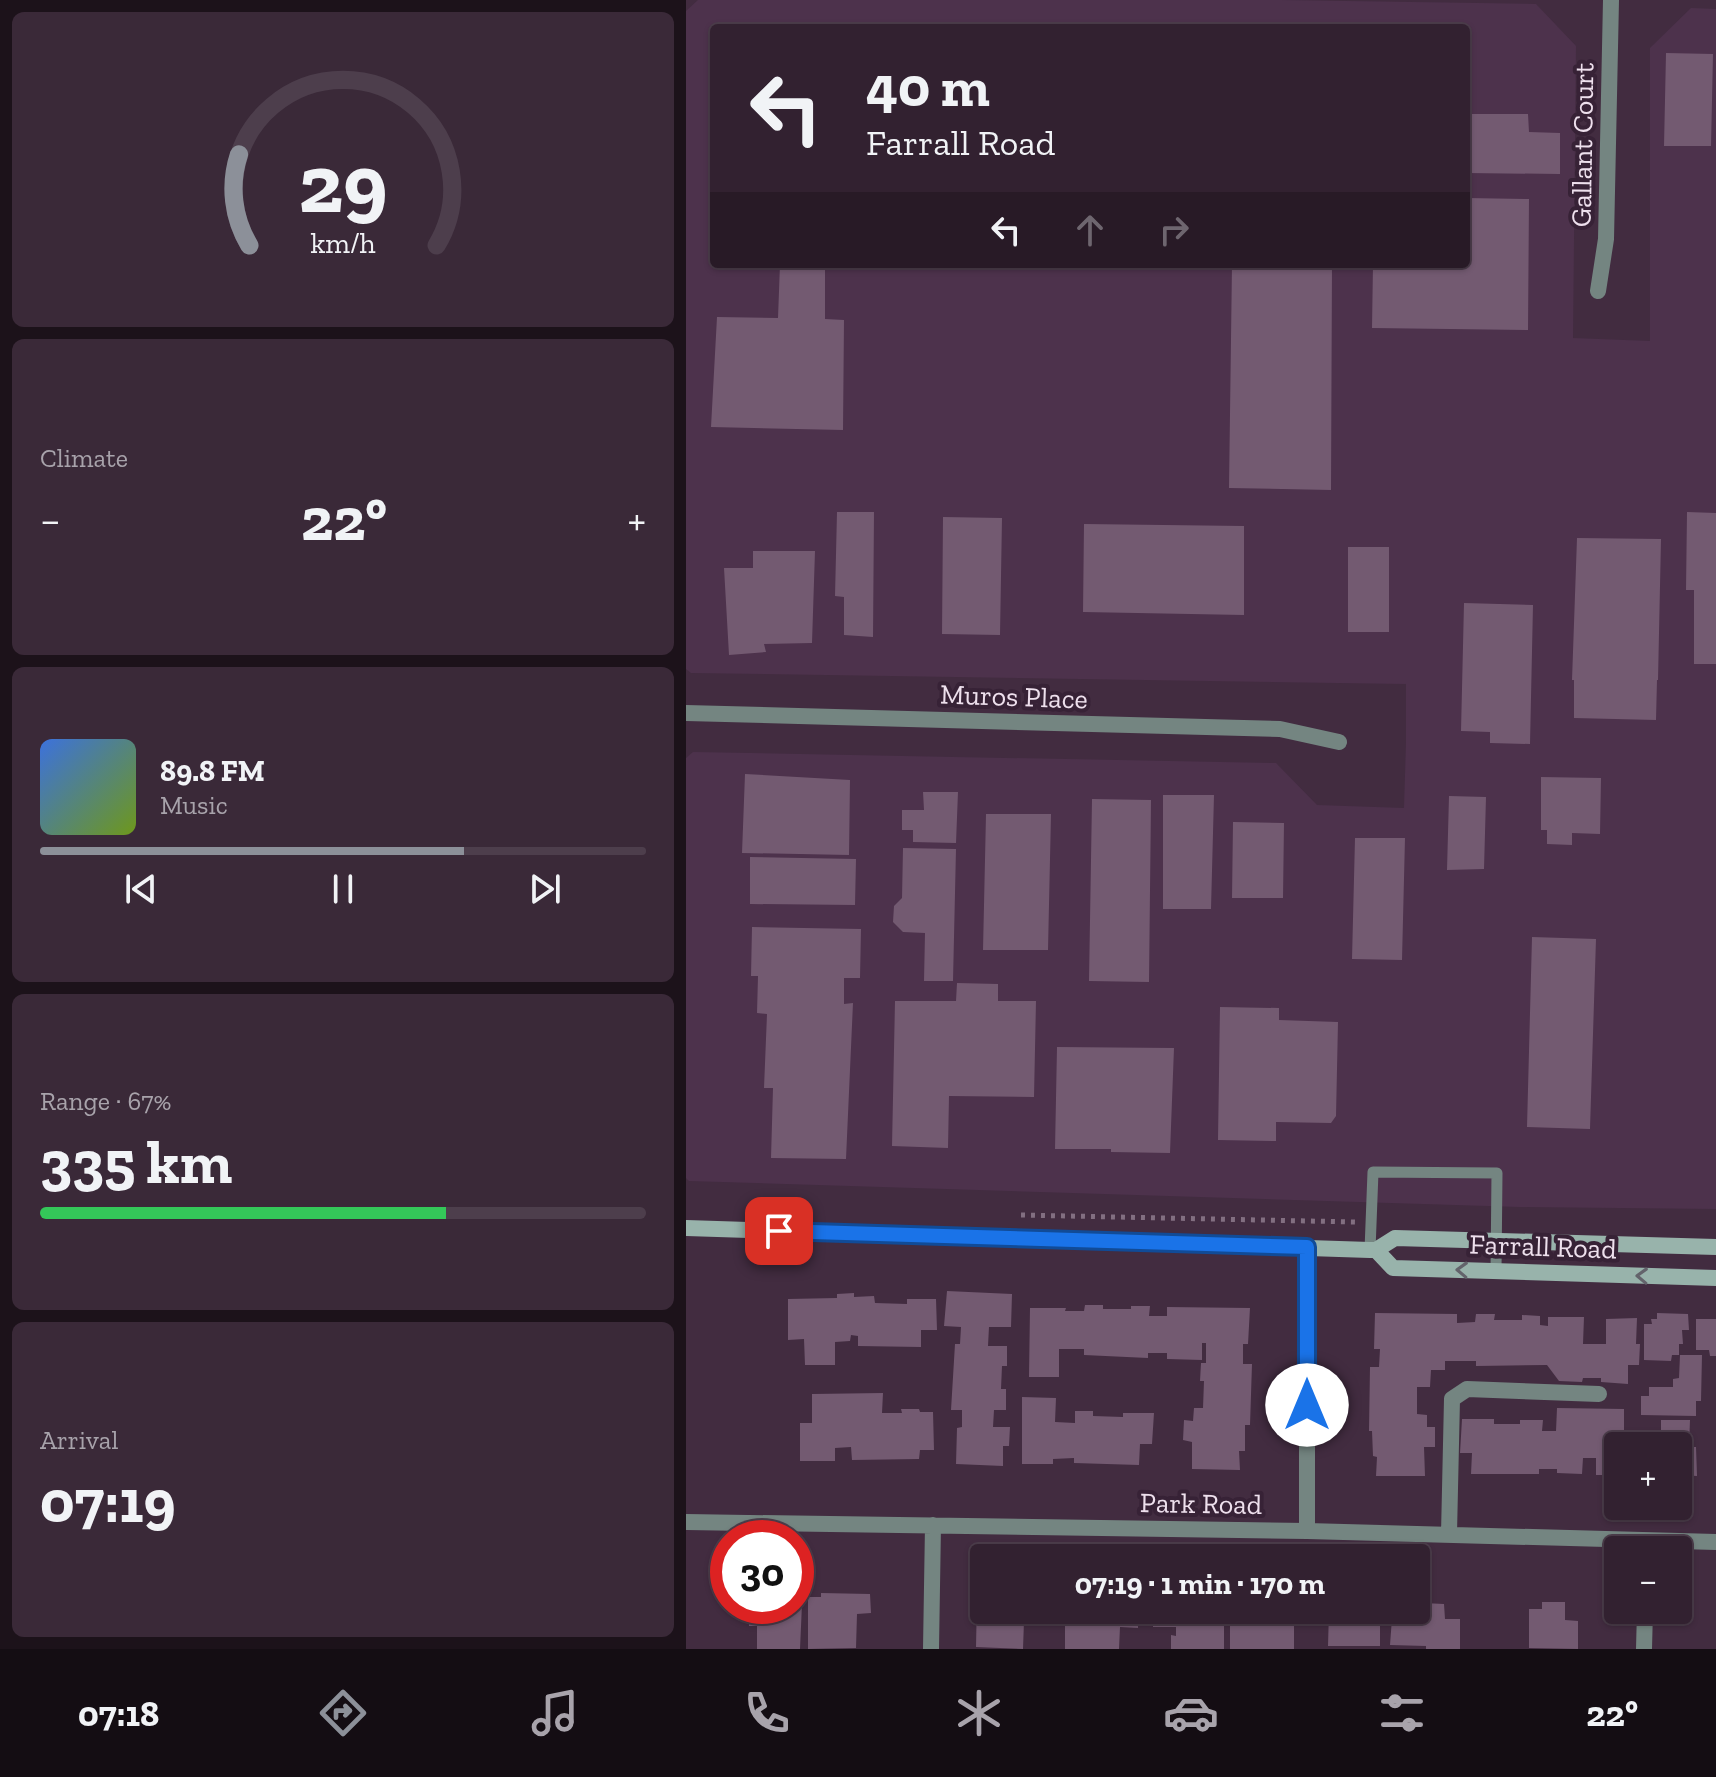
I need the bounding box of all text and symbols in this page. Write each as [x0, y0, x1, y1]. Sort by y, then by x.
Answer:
text: 40 m [866, 53, 990, 120]
icon: left [734, 56, 838, 160]
street label: Gallant Court [1565, 62, 1600, 227]
text: Farrall Road [866, 121, 1055, 164]
text: 29 [298, 132, 388, 232]
icon: left [984, 208, 1028, 252]
icon: ahead [1068, 208, 1112, 252]
icon: right [1152, 208, 1196, 252]
text: km/h [310, 226, 376, 260]
text: Climate [40, 442, 128, 474]
text: 22° [301, 483, 387, 555]
text: − [40, 493, 61, 546]
text: + [627, 493, 646, 546]
street label: Muros Place [940, 677, 1088, 716]
text: 89.8 FM [160, 753, 265, 789]
text: Music [160, 789, 228, 821]
icon: previous [119, 867, 163, 911]
icon: pause [321, 867, 365, 911]
icon: next [523, 867, 567, 911]
text: Range · 67% [40, 1085, 171, 1117]
text: 335 km [40, 1126, 232, 1198]
pin [745, 1197, 813, 1265]
icon: arrive [757, 1209, 801, 1253]
street label: Farrall Road [1469, 1227, 1617, 1266]
one-way arrow [1455, 1261, 1468, 1278]
one-way arrow [1635, 1267, 1648, 1284]
position arrow [1265, 1363, 1349, 1447]
text: Arrival [40, 1424, 118, 1456]
map controls [1604, 1432, 1692, 1624]
button: + [1604, 1432, 1692, 1520]
text: 07:19 [40, 1465, 175, 1537]
street label: Park Road [1140, 1486, 1262, 1521]
speed limit sign: 30 [710, 1520, 814, 1624]
button: − [1604, 1536, 1692, 1624]
text: 07:19 · 1 min · 170 m [1075, 1566, 1325, 1602]
icon: directions [315, 1685, 371, 1741]
icon: music [527, 1685, 583, 1741]
icon: phone [739, 1685, 795, 1741]
icon: climate [951, 1685, 1007, 1741]
icon: car [1163, 1685, 1219, 1741]
icon: filters [1374, 1685, 1430, 1741]
text: 07:18 [78, 1692, 159, 1735]
text: 22° [1586, 1692, 1638, 1735]

